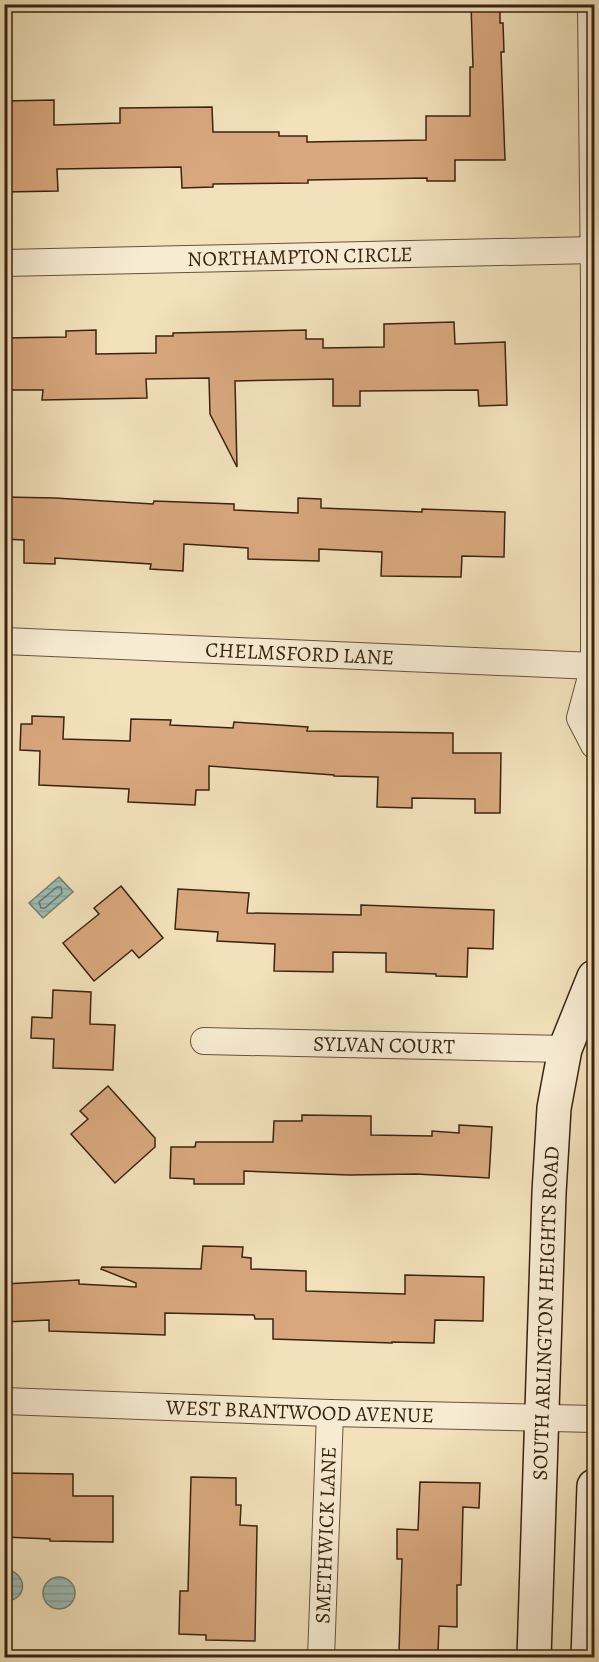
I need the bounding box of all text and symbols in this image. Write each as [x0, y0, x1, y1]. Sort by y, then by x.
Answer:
street label: NORTHAMPTON CIRCLE [187, 240, 413, 273]
street label: CHELMSFORD LANE [205, 636, 395, 672]
street label: SYLVAN COURT [313, 1029, 456, 1061]
street label: SOUTH ARLINGTON HEIGHTS ROAD [526, 1145, 566, 1481]
street label: WEST BRANTWOOD AVENUE [164, 1393, 434, 1429]
street label: SMETHWICK LANE [308, 1446, 343, 1624]

